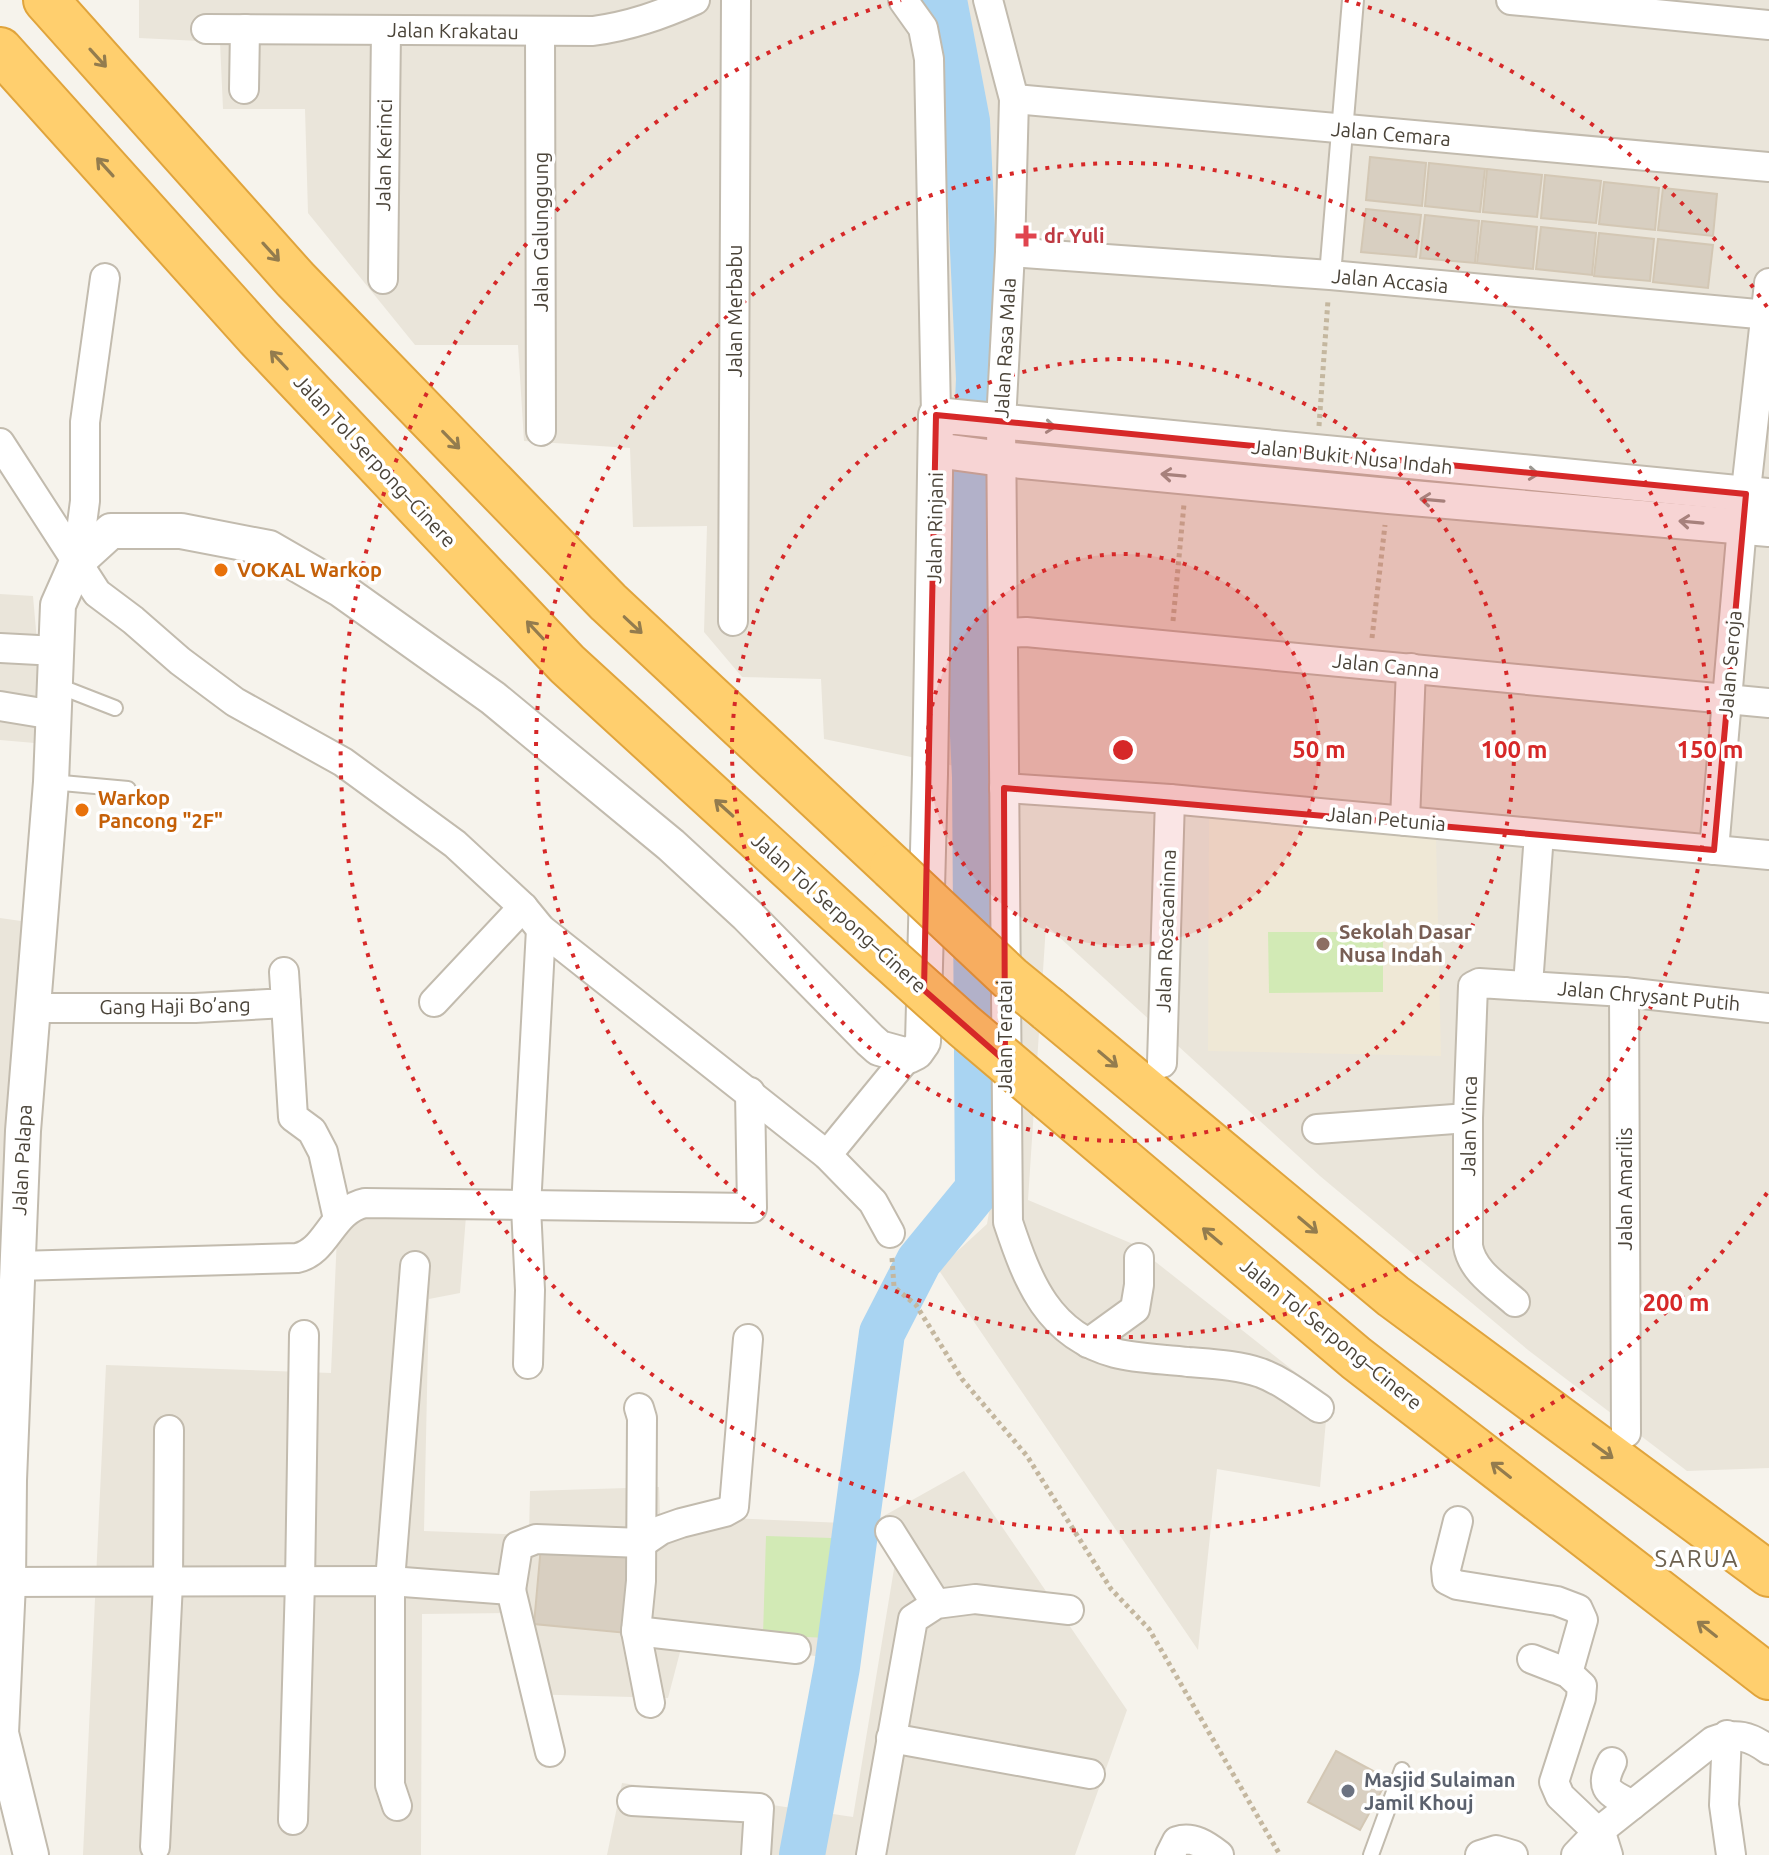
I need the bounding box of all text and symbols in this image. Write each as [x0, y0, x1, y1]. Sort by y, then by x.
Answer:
street label: Jalan Krakatau [387, 18, 519, 43]
one-way arrow [89, 48, 107, 68]
street label: Jalan Kerinci [371, 98, 396, 212]
street label: Jalan Cemara [1330, 117, 1452, 150]
street label: Jalan Galunggung [529, 152, 552, 312]
one-way arrow [96, 157, 114, 177]
place label: dr Yuli [1044, 224, 1104, 247]
marker: dr Yuli [1015, 225, 1037, 247]
one-way arrow [262, 242, 280, 262]
street label: Jalan Merbabu [723, 245, 746, 377]
street label: Jalan Accasia [1331, 264, 1449, 297]
street label: Jalan Rasa Mala [989, 277, 1020, 419]
one-way arrow [271, 350, 289, 370]
street label: Jalan Tol Serpong–Cinere [290, 370, 461, 551]
one-way arrow [1030, 419, 1057, 434]
one-way arrow [442, 430, 461, 450]
street label: Jalan Bukit Nusa Indah [1250, 434, 1454, 479]
one-way arrow [1513, 466, 1540, 481]
one-way arrow [1161, 467, 1187, 482]
street label: Jalan Rinjani [922, 472, 947, 584]
one-way arrow [1419, 492, 1446, 507]
one-way arrow [1678, 514, 1705, 529]
place label: VOKAL Warkop [237, 558, 382, 581]
marker: VOKAL Warkop [212, 561, 230, 579]
street label: Jalan Seroja [1713, 609, 1746, 719]
one-way arrow [623, 616, 643, 634]
one-way arrow [525, 620, 544, 640]
street label: Jalan Canna [1331, 648, 1441, 683]
centre of rings [1109, 736, 1137, 764]
text: 50 m [1292, 736, 1346, 763]
text: 100 m [1481, 736, 1547, 763]
text: 150 m [1677, 736, 1743, 763]
place label: Warkop Pancong "2F" [98, 786, 223, 832]
one-way arrow [715, 799, 735, 817]
marker: Warkop Pancong "2F" [73, 801, 91, 819]
street label: Jalan Petunia [1325, 802, 1447, 835]
street label: Jalan Tol Serpong–Cinere [747, 828, 931, 997]
street label: Jalan Rosacaninna [1151, 849, 1180, 1013]
place label: Sekolah Dasar Nusa Indah [1339, 920, 1473, 966]
marker: Sekolah Dasar Nusa Indah [1314, 935, 1332, 953]
street label: Jalan Chrysant Putih [1557, 976, 1741, 1015]
street label: Jalan Teratai [993, 980, 1016, 1094]
street label: Gang Haji Bo’ang [99, 993, 251, 1018]
one-way arrow [1097, 1050, 1118, 1068]
street label: Jalan Vinca [1456, 1075, 1481, 1177]
street label: Jalan Palapa [7, 1104, 36, 1216]
street label: Jalan Amarilis [1613, 1127, 1636, 1251]
one-way arrow [1297, 1216, 1318, 1234]
one-way arrow [1203, 1227, 1223, 1245]
street label: Jalan Tol Serpong–Cinere [1236, 1253, 1427, 1414]
text: 200 m [1643, 1289, 1709, 1316]
one-way arrow [1592, 1443, 1614, 1460]
one-way arrow [1491, 1462, 1512, 1479]
district label: SARUA [1654, 1545, 1740, 1572]
one-way arrow [1697, 1621, 1718, 1638]
place label: Masjid Sulaiman Jamil Khouj [1364, 1768, 1516, 1814]
marker: Masjid Sulaiman Jamil Khouj [1339, 1782, 1357, 1800]

